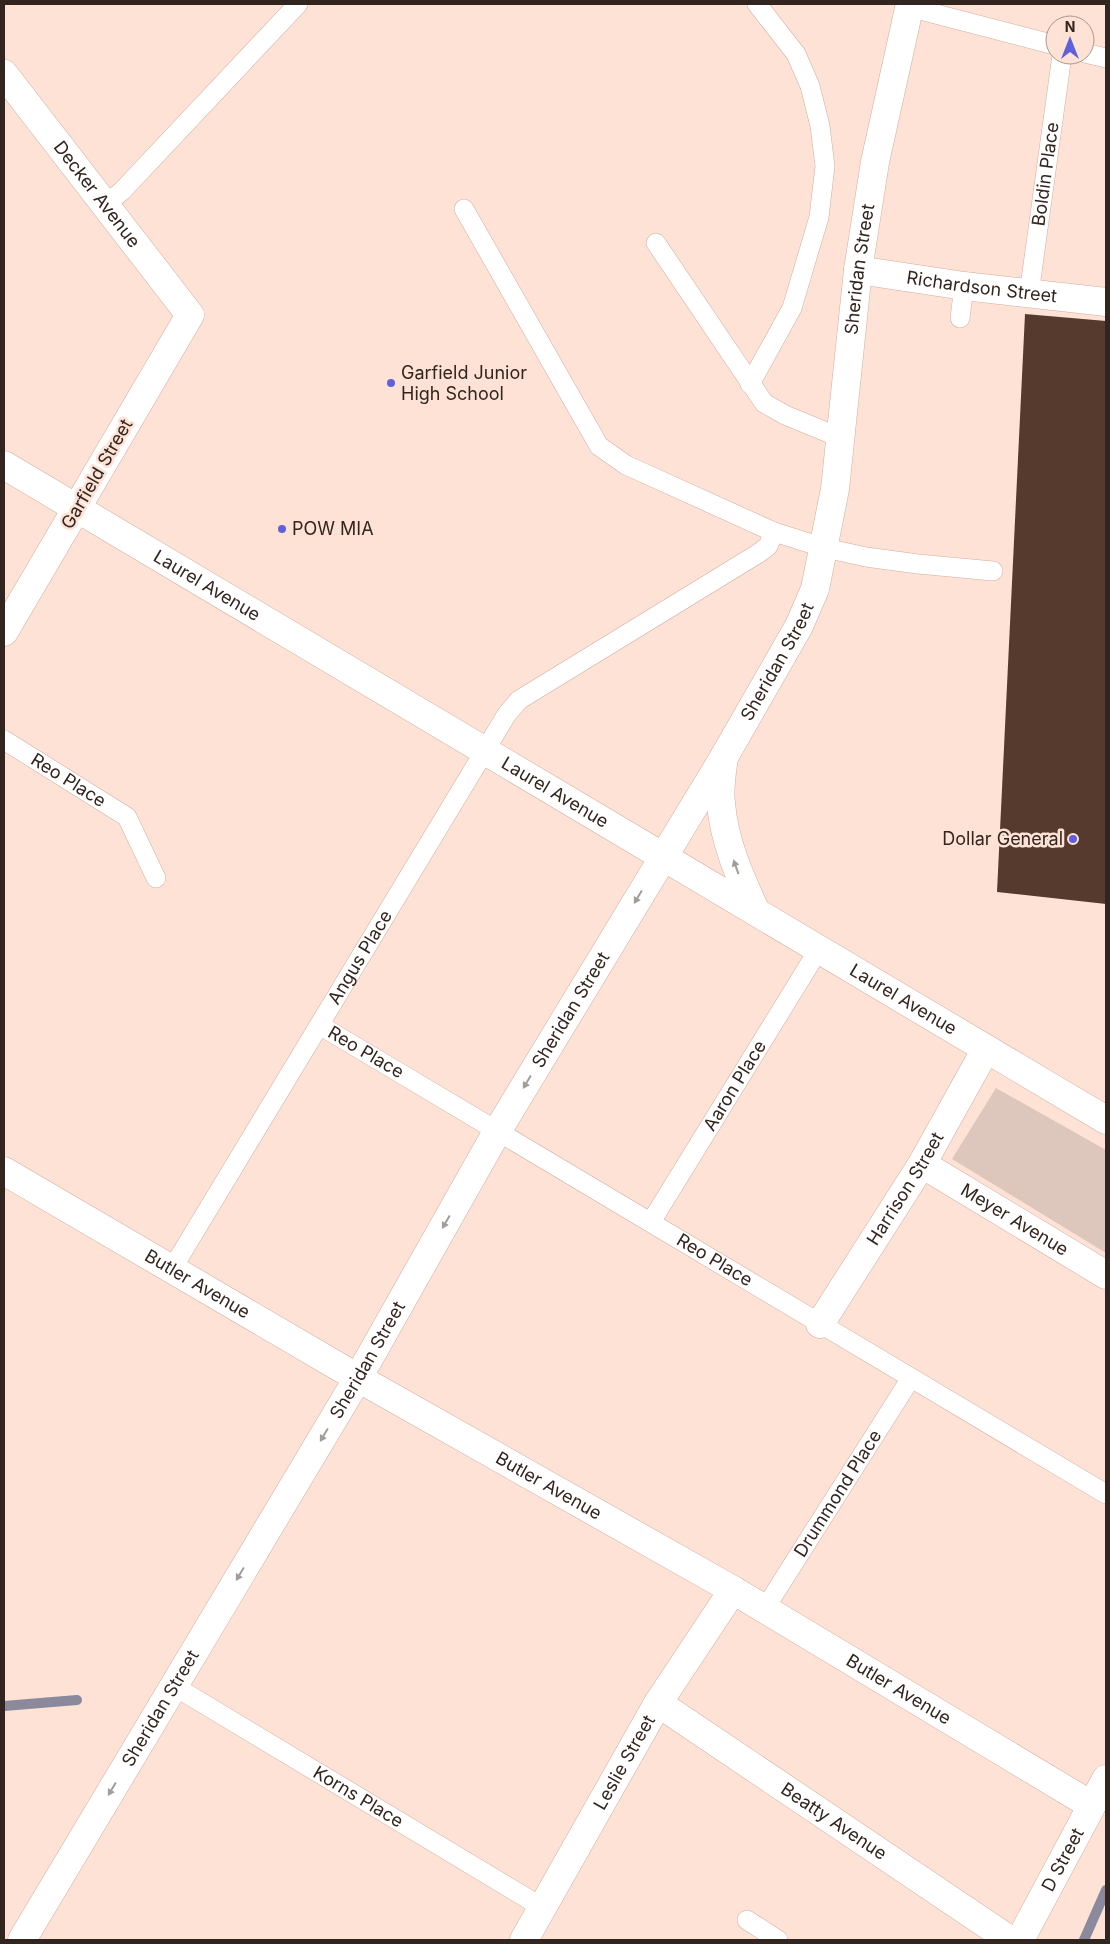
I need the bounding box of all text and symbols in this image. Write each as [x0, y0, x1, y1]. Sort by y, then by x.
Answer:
north arrow [1045, 15, 1095, 65]
text: N [1065, 18, 1075, 35]
street label: Boldin Place [1027, 121, 1063, 227]
street label: Decker Avenue [50, 137, 145, 251]
street label: Sheridan Street [840, 202, 878, 336]
street label: Richardson Street [905, 266, 1058, 306]
place label: Garfield Junior High School [401, 362, 527, 404]
marker: Garfield Junior High School [385, 377, 397, 389]
street label: Garfield Street [57, 415, 137, 532]
place label: POW MIA [292, 518, 374, 539]
marker: POW MIA [276, 523, 288, 535]
street label: Laurel Avenue [150, 545, 264, 625]
street label: Sheridan Street [736, 599, 818, 724]
street label: Reo Place [27, 749, 110, 811]
street label: Laurel Avenue [498, 752, 612, 832]
place label: Dollar General [942, 828, 1063, 849]
marker: Dollar General [1067, 833, 1079, 845]
one-way arrow [732, 859, 740, 874]
one-way arrow [633, 891, 642, 904]
street label: Angus Place [323, 906, 396, 1008]
street label: Sheridan Street [527, 948, 614, 1071]
street label: Laurel Avenue [846, 959, 961, 1039]
street label: Reo Place [324, 1021, 408, 1082]
street label: Aaron Place [699, 1036, 770, 1135]
one-way arrow [523, 1075, 532, 1088]
street label: Harrison Street [862, 1128, 948, 1249]
street label: Meyer Avenue [957, 1179, 1072, 1260]
one-way arrow [442, 1215, 450, 1230]
street label: Reo Place [673, 1229, 757, 1290]
street label: Butler Avenue [141, 1245, 254, 1323]
street label: Sheridan Street [325, 1297, 409, 1422]
street label: Drummond Place [789, 1426, 885, 1561]
one-way arrow [319, 1428, 328, 1441]
street label: Butler Avenue [492, 1447, 605, 1524]
one-way arrow [236, 1568, 245, 1581]
street label: Sheridan Street [117, 1646, 203, 1770]
street label: Butler Avenue [843, 1650, 955, 1728]
street label: Leslie Street [589, 1711, 659, 1813]
street label: Korns Place [310, 1761, 407, 1831]
street label: Beatty Avenue [777, 1778, 891, 1864]
one-way arrow [108, 1782, 117, 1795]
street label: D Street [1037, 1824, 1088, 1895]

